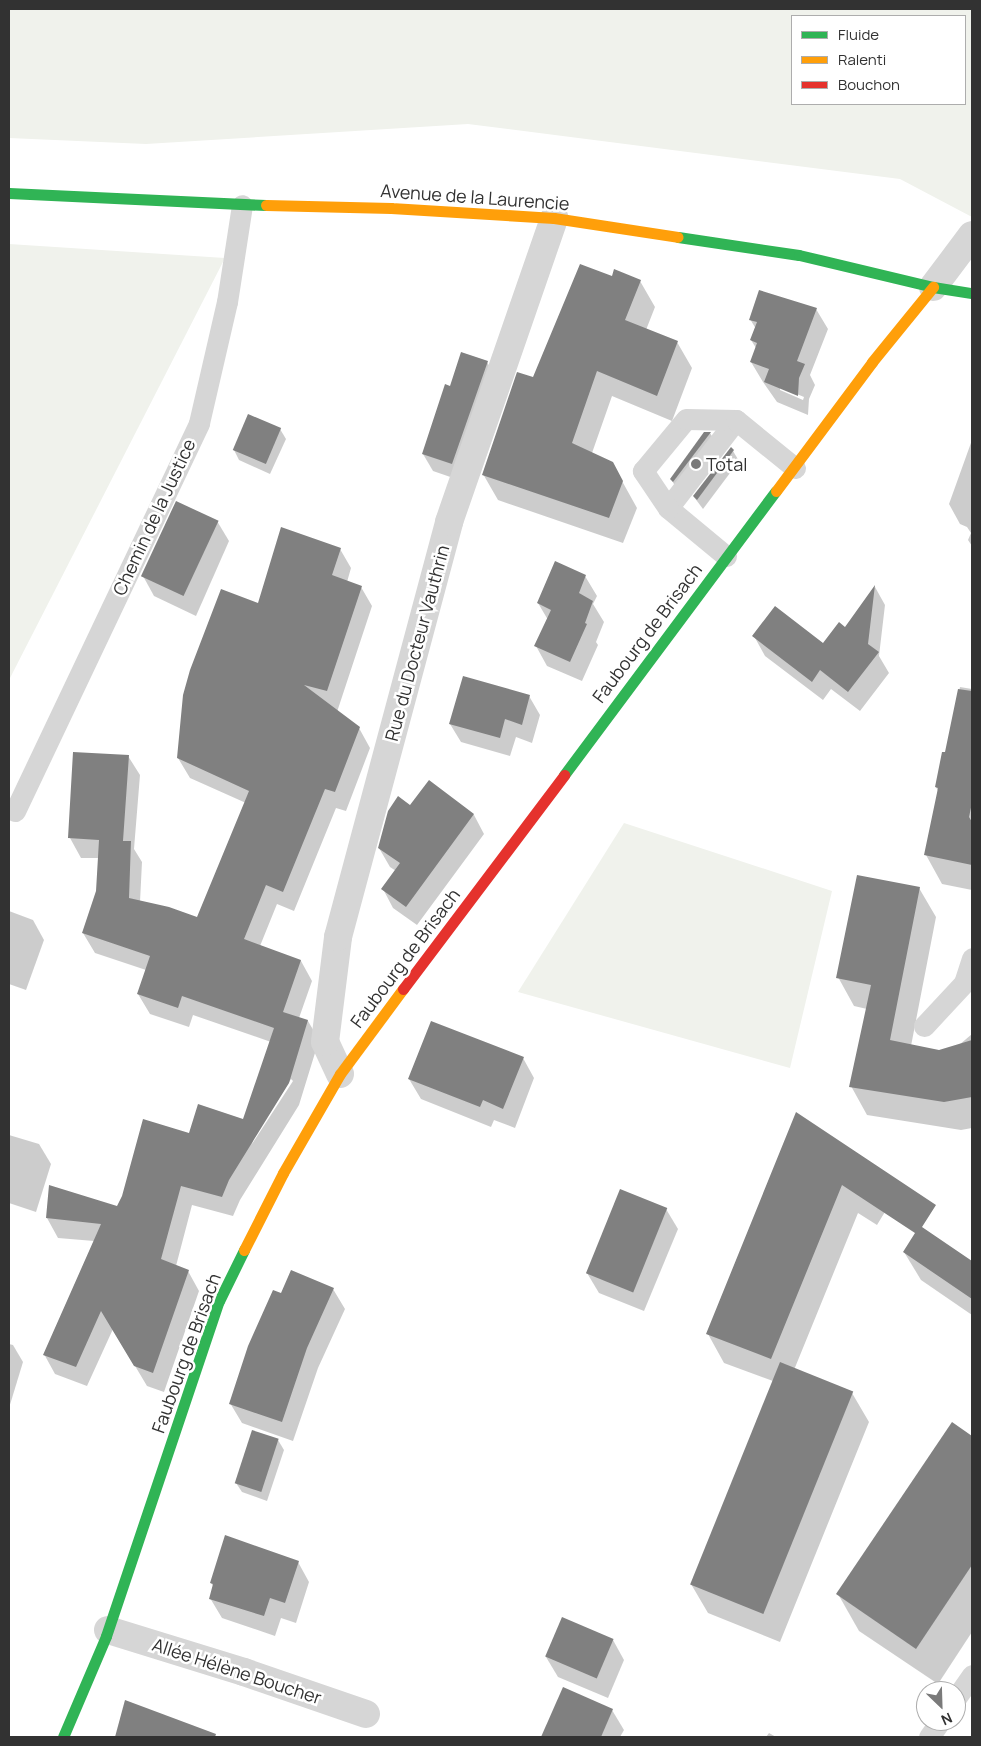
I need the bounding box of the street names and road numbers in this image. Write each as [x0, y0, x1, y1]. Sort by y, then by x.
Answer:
street label: Avenue de la Laurencie [380, 180, 570, 214]
street label: Chemin de la Justice [108, 435, 200, 599]
street label: Rue du Docteur Vauthrin [380, 543, 454, 743]
street label: Faubourg de Brisach [588, 559, 706, 707]
street label: Faubourg de Brisach [346, 884, 464, 1032]
street label: Faubourg de Brisach [147, 1270, 225, 1436]
street label: Allée Hélène Boucher [150, 1633, 324, 1709]

